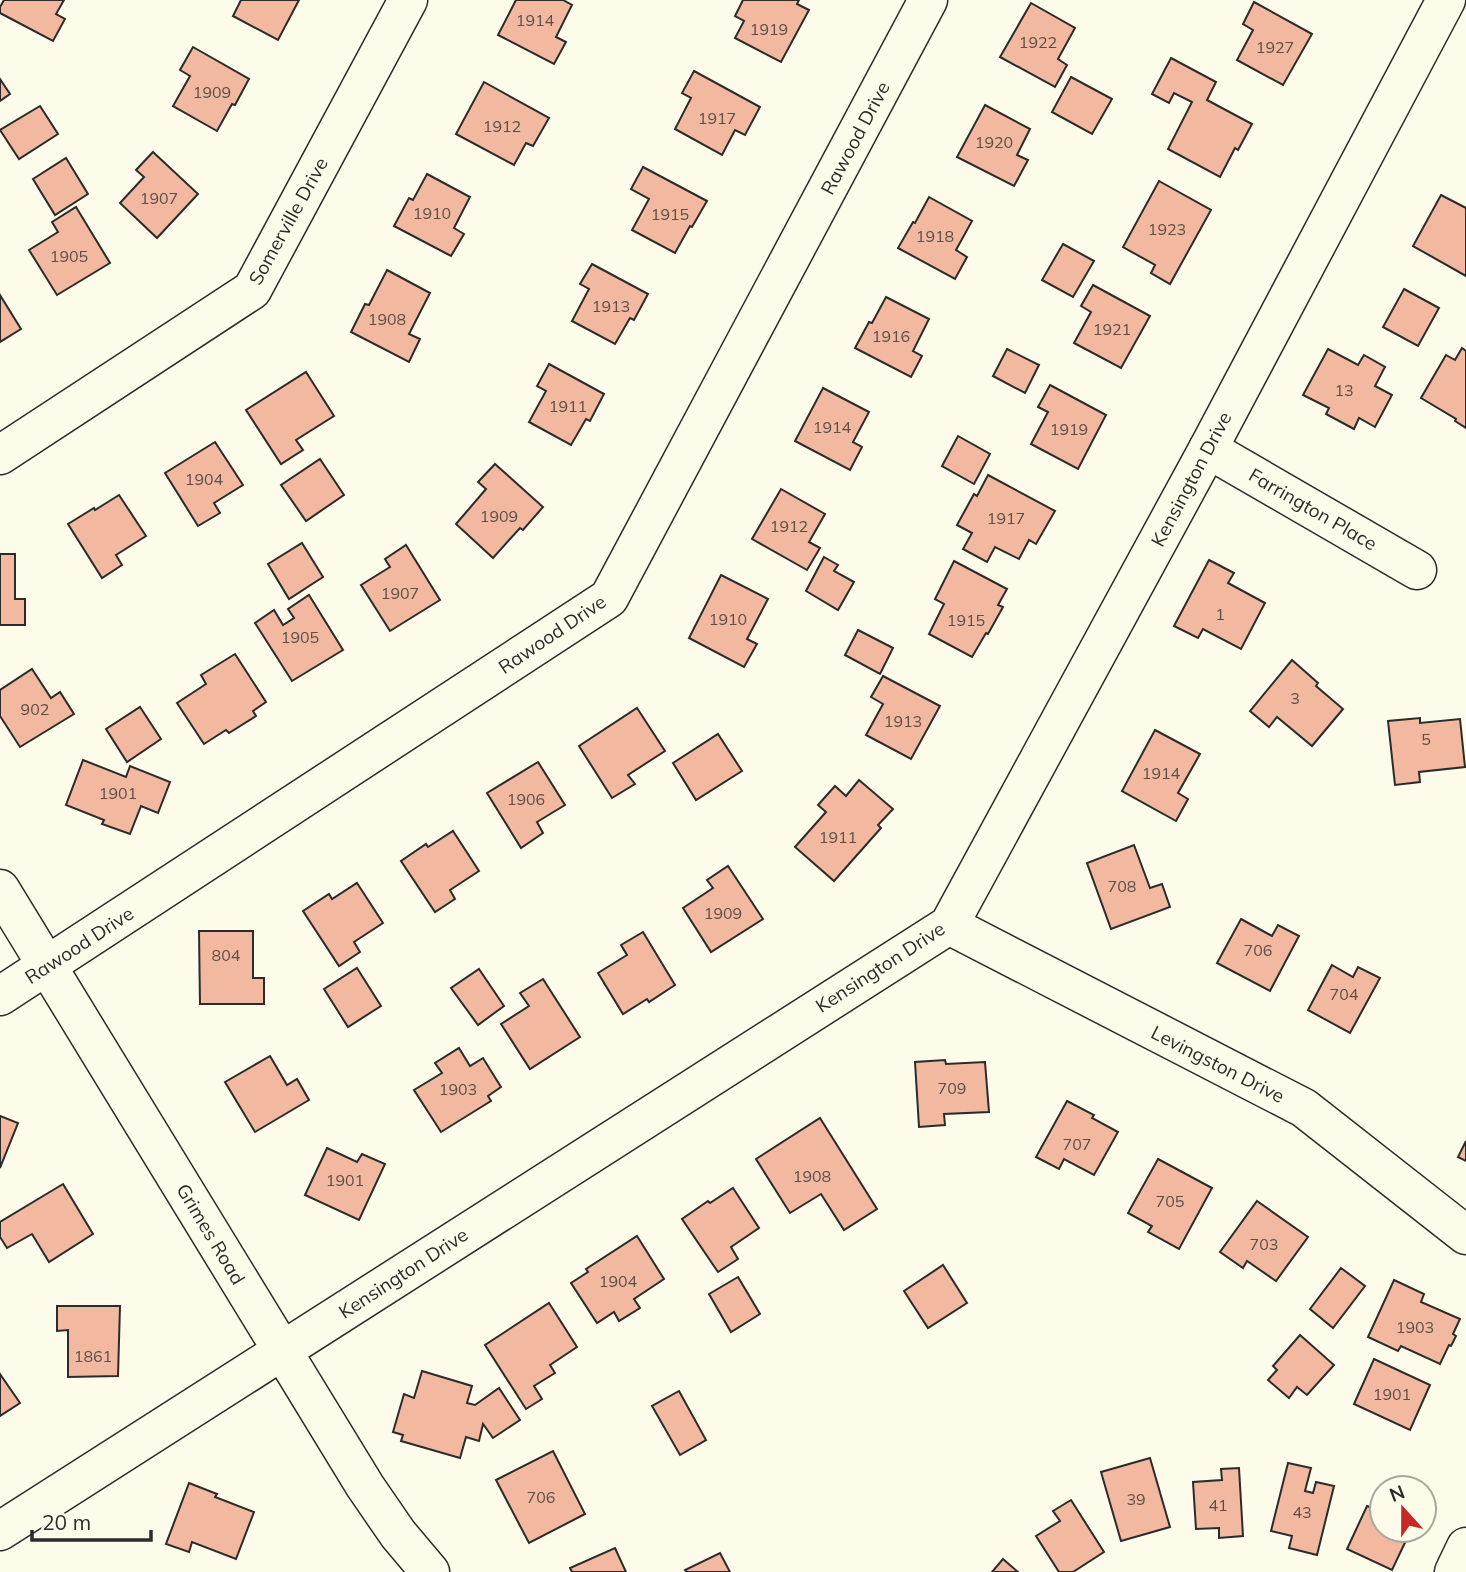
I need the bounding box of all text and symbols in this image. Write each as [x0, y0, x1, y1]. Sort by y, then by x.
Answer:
house number: 1914 [516, 10, 555, 30]
house number: 1919 [750, 19, 788, 39]
house number: 1922 [1019, 32, 1057, 52]
house number: 1927 [1256, 37, 1294, 57]
street label: Rawood Drive [815, 77, 895, 199]
house number: 1909 [193, 82, 231, 102]
house number: 1917 [698, 108, 736, 128]
house number: 1912 [483, 116, 521, 136]
house number: 1920 [975, 132, 1013, 152]
street label: Somerville Drive [243, 153, 333, 289]
house number: 1907 [140, 188, 178, 208]
house number: 1910 [413, 203, 451, 223]
house number: 1915 [651, 204, 689, 224]
house number: 1923 [1148, 219, 1186, 239]
house number: 1918 [916, 226, 954, 246]
house number: 1905 [50, 246, 88, 266]
house number: 1913 [592, 296, 630, 316]
house number: 1908 [368, 309, 406, 329]
house number: 1921 [1093, 319, 1131, 339]
house number: 1916 [872, 326, 910, 346]
house number: 13 [1334, 380, 1354, 400]
house number: 1911 [549, 396, 587, 416]
street label: Kensington Drive [1145, 407, 1237, 551]
house number: 1914 [813, 417, 852, 437]
house number: 1919 [1050, 419, 1088, 439]
street label: Farrington Place [1245, 463, 1381, 555]
house number: 1904 [185, 469, 224, 489]
house number: 1909 [480, 506, 518, 526]
house number: 1917 [987, 508, 1025, 528]
house number: 1912 [770, 516, 808, 536]
house number: 1907 [381, 583, 419, 603]
street label: Rawood Drive [494, 589, 610, 679]
house number: 1 [1215, 604, 1225, 624]
house number: 1910 [709, 609, 747, 629]
house number: 1915 [947, 610, 985, 630]
house number: 1905 [281, 627, 319, 647]
house number: 3 [1290, 688, 1300, 708]
house number: 902 [21, 699, 49, 719]
house number: 1913 [884, 711, 922, 731]
house number: 5 [1421, 729, 1431, 749]
house number: 1914 [1142, 763, 1181, 783]
house number: 1901 [99, 783, 137, 803]
house number: 1906 [507, 789, 545, 809]
house number: 1911 [819, 827, 857, 847]
house number: 708 [1108, 876, 1136, 896]
street label: Rawood Drive [20, 901, 138, 989]
house number: 1909 [704, 903, 742, 923]
street label: Kensington Drive [811, 916, 949, 1018]
house number: 706 [1244, 940, 1272, 960]
house number: 804 [212, 945, 241, 965]
house number: 704 [1330, 984, 1359, 1004]
street label: Levingston Drive [1147, 1020, 1289, 1108]
house number: 709 [938, 1078, 966, 1098]
house number: 1903 [439, 1079, 477, 1099]
house number: 707 [1063, 1134, 1091, 1154]
house number: 1908 [793, 1166, 831, 1186]
house number: 1901 [326, 1170, 364, 1190]
street label: Grimes Road [172, 1179, 250, 1289]
house number: 705 [1156, 1191, 1184, 1211]
street label: Kensington Drive [334, 1222, 472, 1324]
house number: 703 [1250, 1234, 1278, 1254]
house number: 1904 [599, 1271, 638, 1291]
house number: 1903 [1396, 1317, 1434, 1337]
house number: 1861 [74, 1346, 112, 1366]
house number: 1901 [1373, 1384, 1411, 1404]
north arrow [1368, 1474, 1438, 1544]
text: N [1386, 1479, 1408, 1507]
house number: 706 [527, 1487, 555, 1507]
house number: 39 [1126, 1489, 1146, 1509]
house number: 41 [1208, 1495, 1228, 1515]
scale bar [32, 1498, 150, 1542]
house number: 43 [1292, 1502, 1312, 1522]
text: 20 m [42, 1509, 91, 1535]

